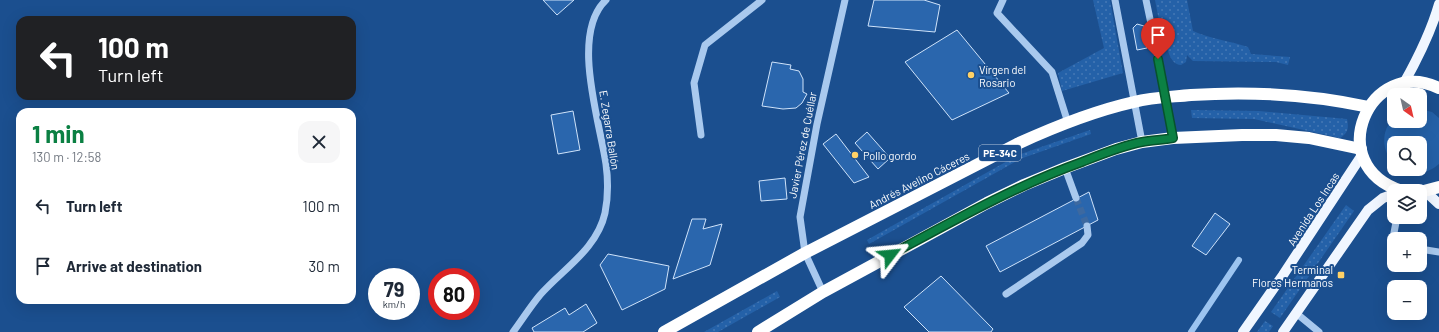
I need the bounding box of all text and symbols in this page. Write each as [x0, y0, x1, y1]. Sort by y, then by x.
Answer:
pin [1141, 18, 1175, 59]
icon: arrive [1147, 24, 1169, 46]
text: 100 m [98, 30, 169, 64]
icon: left [32, 32, 84, 84]
place label: Vírgen del Rosario [979, 63, 1026, 89]
text: Turn left [98, 64, 164, 86]
marker: Vírgen del Rosario [966, 70, 976, 80]
north arrow [1387, 88, 1427, 128]
map controls [1387, 88, 1427, 320]
street label: E. Zegarra Ballón [597, 89, 623, 171]
street label: Javier Pérez de Cuéllar [785, 91, 819, 199]
text: 1 min [32, 119, 85, 148]
button: close [298, 121, 340, 163]
button: search [1387, 136, 1427, 176]
road number: PE-34C [979, 145, 1021, 161]
text: 130 m · 12:58 [32, 149, 101, 165]
place label: Pollo gordo [863, 149, 916, 162]
street label: Andrés Avelino Cáceres [867, 149, 971, 211]
marker: Pollo gordo [850, 150, 860, 160]
street label: Avenida Los Incas [1284, 170, 1342, 248]
button: layers [1387, 184, 1427, 224]
icon: left [32, 195, 54, 217]
text: Turn left [66, 197, 122, 215]
text: 100 m [302, 197, 340, 215]
button: + [1387, 232, 1427, 272]
position arrow [869, 234, 911, 276]
icon: arrive [32, 255, 54, 277]
text: Arrive at destination [66, 257, 202, 275]
text: 30 m [308, 257, 340, 275]
place label: Terminal Flores Hermanos [1252, 263, 1333, 289]
speed limit sign: 80 [428, 268, 480, 320]
marker: Terminal Flores Hermanos [1336, 270, 1346, 280]
text: 79 [384, 277, 404, 301]
button: − [1387, 280, 1427, 320]
text: km/h [383, 298, 405, 310]

